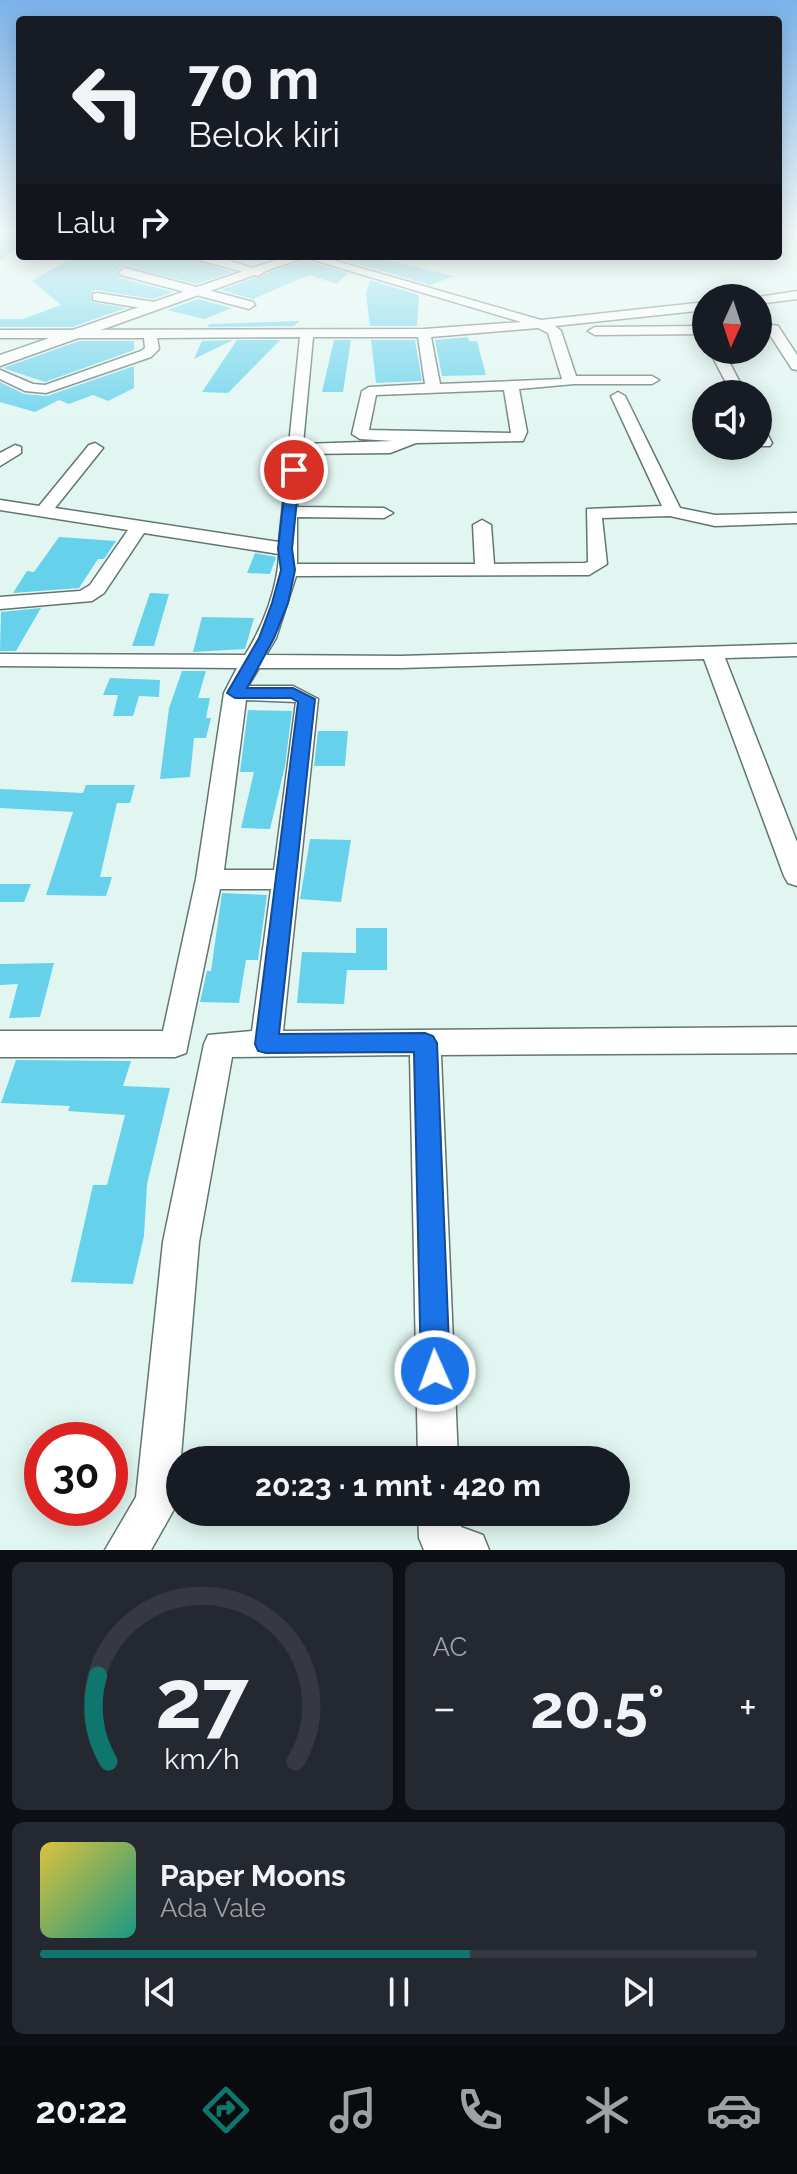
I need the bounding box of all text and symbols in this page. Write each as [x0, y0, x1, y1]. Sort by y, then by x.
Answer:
text: 70 m [188, 46, 319, 112]
icon: left [56, 48, 160, 152]
text: Belok kiri [188, 113, 340, 155]
icon: right [132, 200, 176, 244]
text: Lalu [56, 205, 116, 240]
north arrow [692, 284, 772, 364]
map controls [692, 284, 772, 460]
button: sound [692, 380, 772, 460]
pin [260, 436, 328, 504]
icon: arrive [272, 448, 316, 492]
position arrow [393, 1329, 477, 1413]
speed limit sign: 30 [24, 1422, 128, 1526]
text: 20:23 · 1 mnt · 420 m [255, 1468, 541, 1503]
text: AC [433, 1632, 467, 1662]
text: 27 [155, 1650, 249, 1747]
text: 20.5° [530, 1672, 665, 1742]
text: − [433, 1682, 456, 1733]
text: + [739, 1682, 757, 1733]
text: km/h [165, 1742, 240, 1776]
text: Paper Moons [160, 1858, 346, 1893]
text: Ada Vale [160, 1893, 266, 1923]
icon: previous [138, 1970, 182, 2014]
icon: pause [377, 1970, 421, 2014]
icon: next [616, 1970, 660, 2014]
icon: directions [198, 2082, 254, 2138]
icon: music [325, 2082, 381, 2138]
icon: phone [452, 2082, 508, 2138]
icon: climate [579, 2082, 635, 2138]
icon: car [706, 2082, 762, 2138]
text: 20:22 [35, 2089, 127, 2131]

